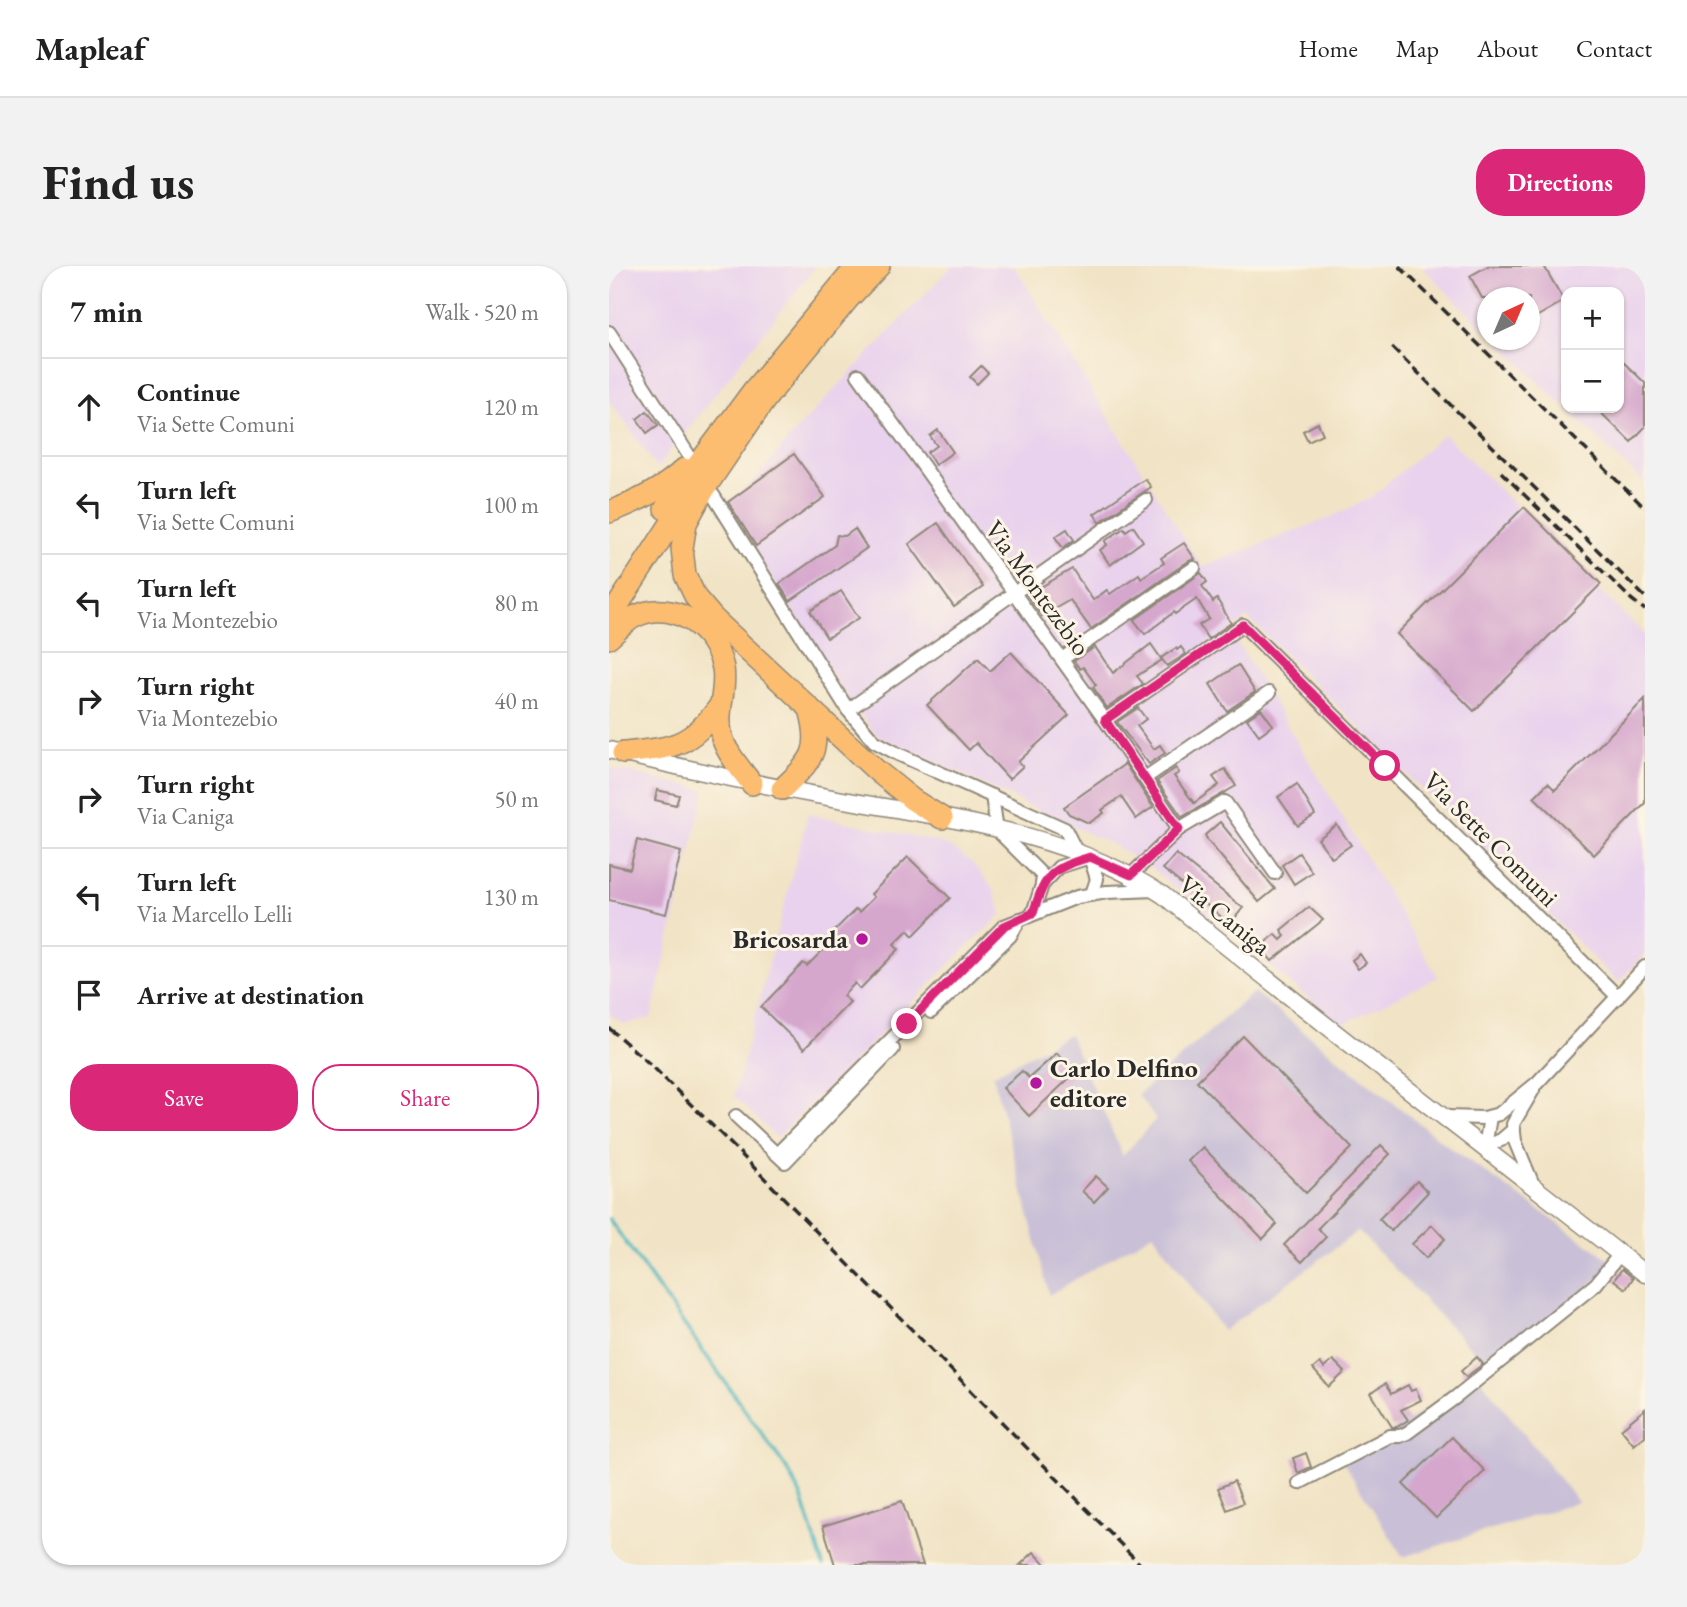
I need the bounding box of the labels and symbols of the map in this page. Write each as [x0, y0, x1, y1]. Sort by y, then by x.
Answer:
north arrow [1477, 287, 1540, 350]
street label: Via Montezebio [977, 514, 1099, 662]
route start [1369, 750, 1400, 781]
street label: Via Sette Comuni [1416, 764, 1566, 914]
street label: Via Caniga [1172, 867, 1279, 963]
place label: Bricosarda [733, 922, 849, 956]
marker: Bricosarda [854, 931, 870, 947]
route end [891, 1008, 922, 1039]
place label: Carlo Delfino editore [1050, 1051, 1198, 1115]
marker: Carlo Delfino editore [1028, 1075, 1044, 1091]

